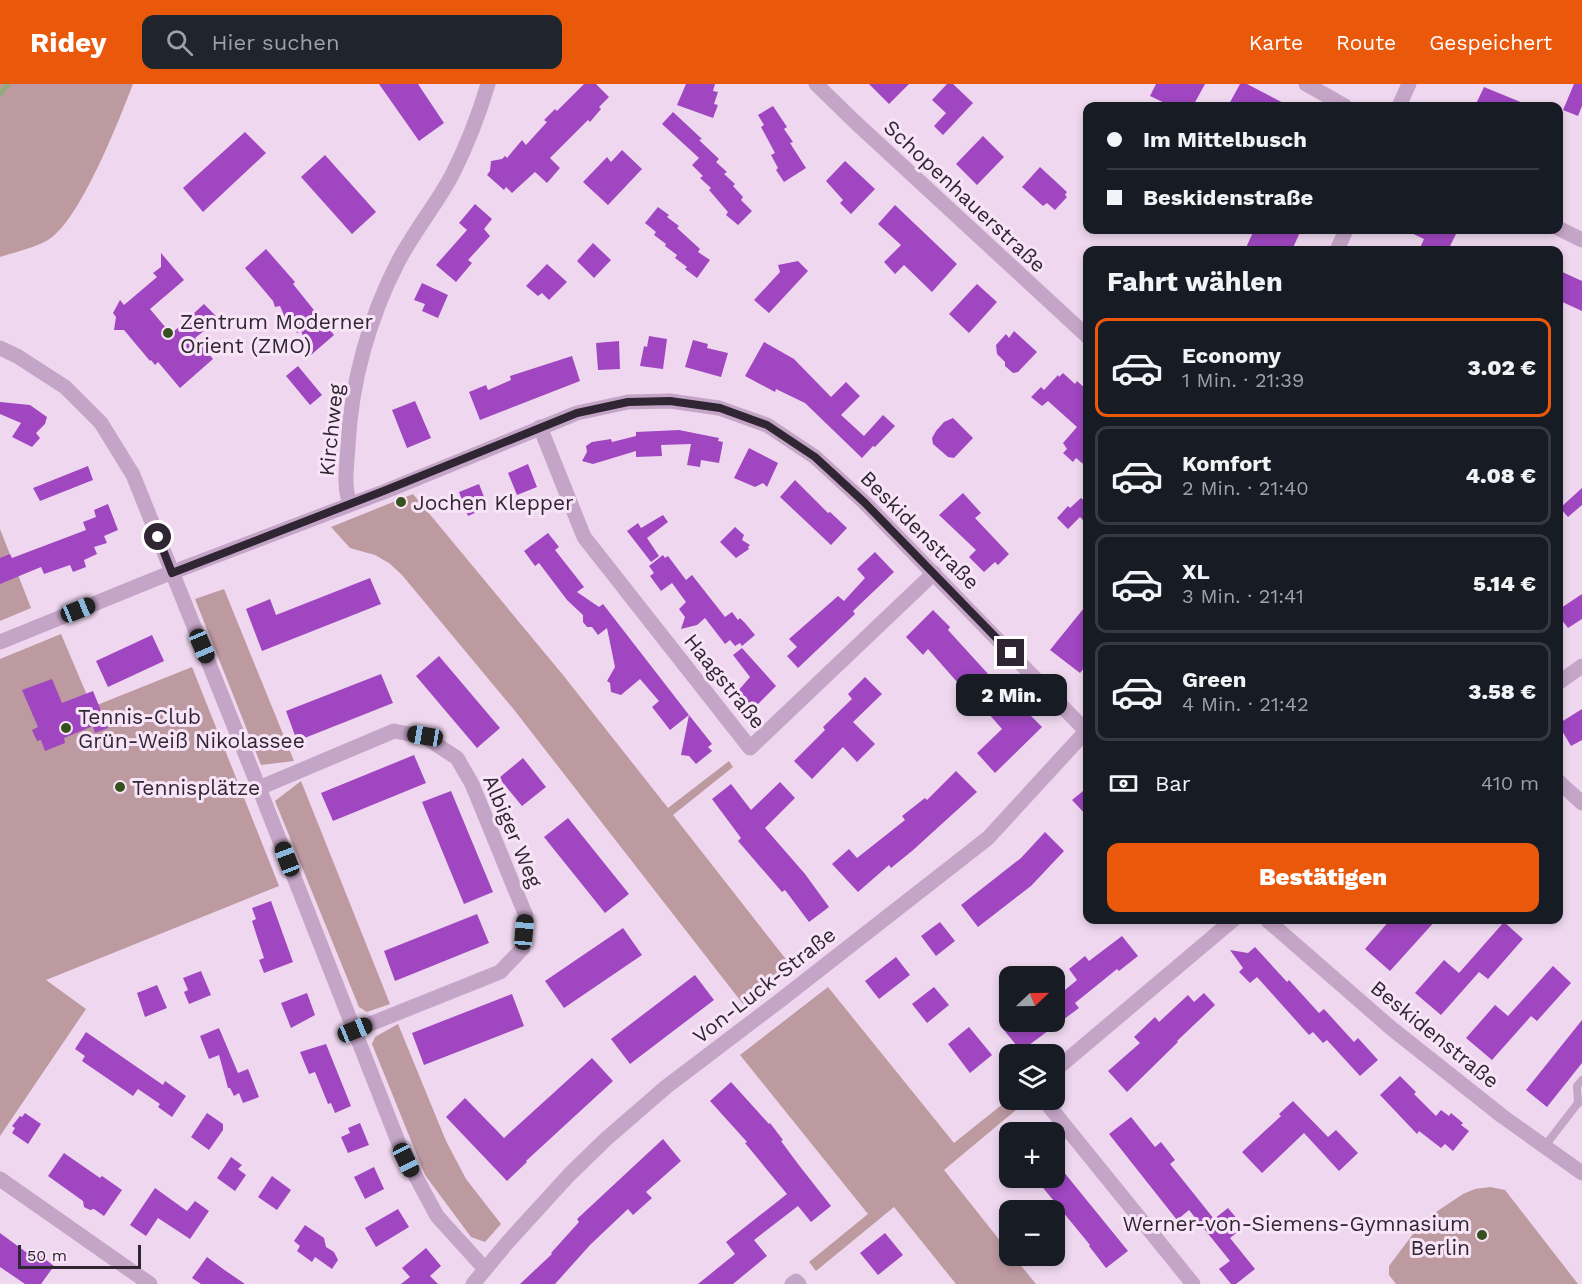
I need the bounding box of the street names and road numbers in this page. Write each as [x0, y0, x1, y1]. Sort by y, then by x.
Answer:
street label: Schopenhauerstraße [879, 114, 1051, 278]
street label: Kirchweg [314, 382, 348, 477]
street label: Beskidenstraße [855, 465, 985, 595]
street label: Haagstraße [679, 628, 771, 734]
street label: Albiger Weg [478, 771, 548, 892]
street label: Von-Luck-Straße [688, 921, 840, 1049]
street label: Beskidenstraße [1366, 975, 1504, 1093]

